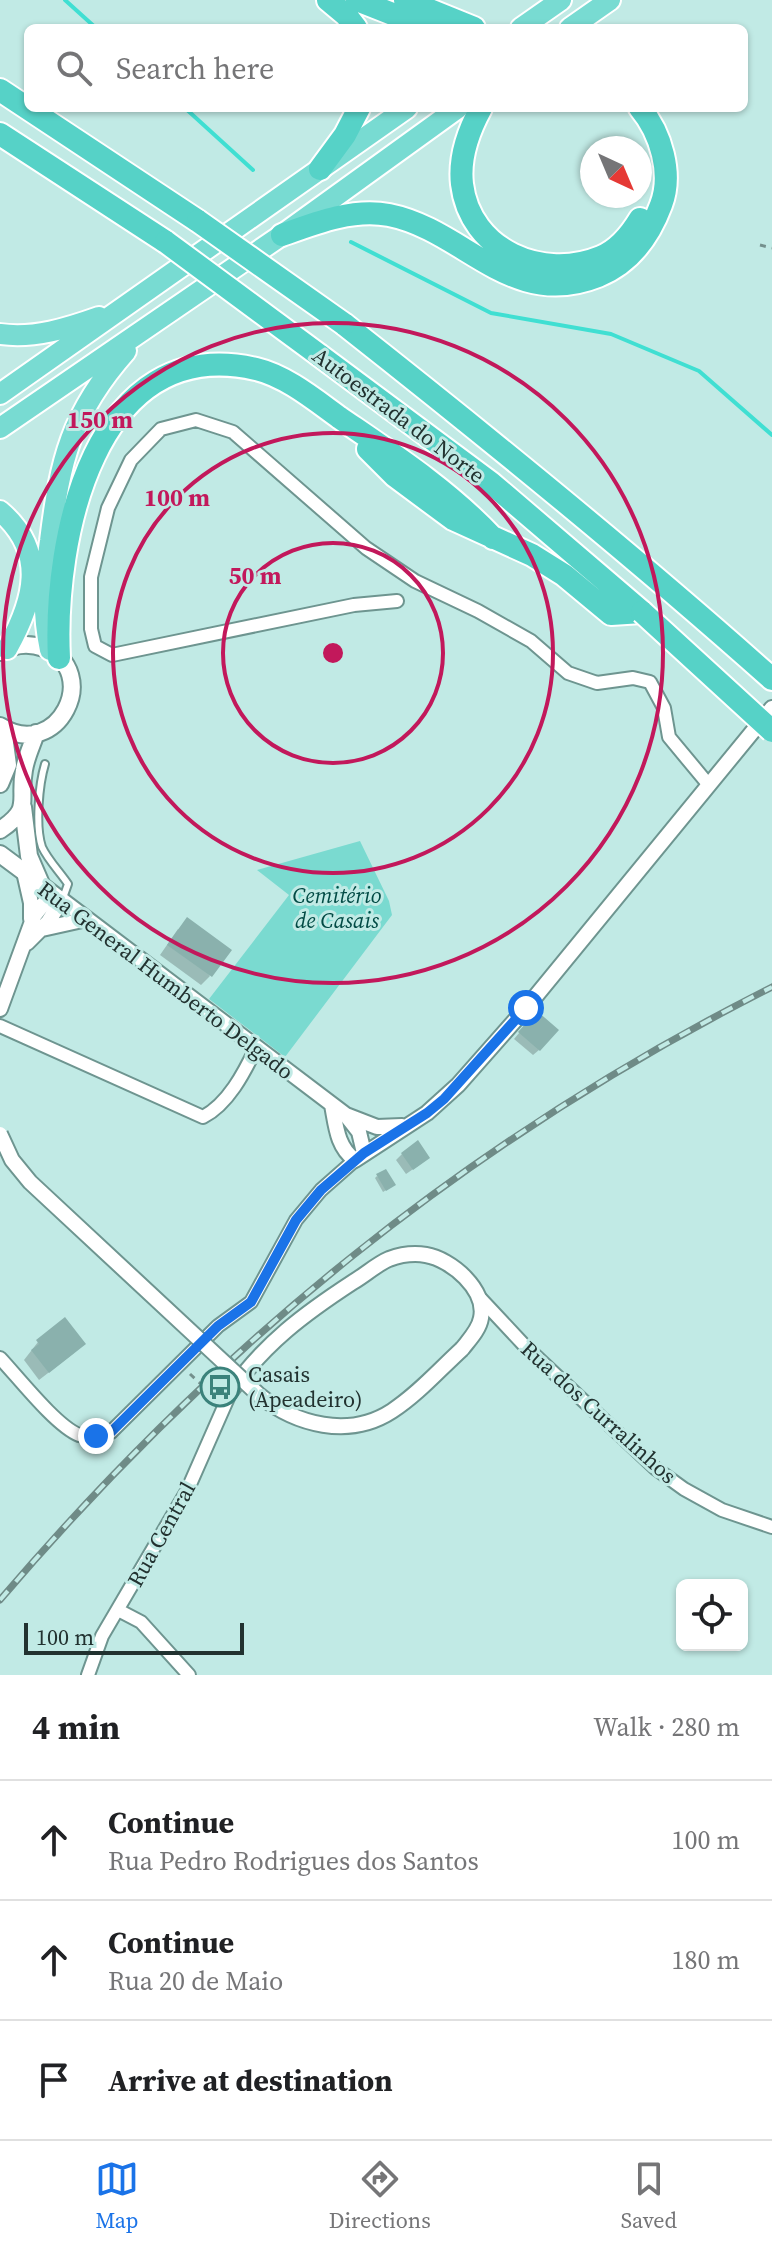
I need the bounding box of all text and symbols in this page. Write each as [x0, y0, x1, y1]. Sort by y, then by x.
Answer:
search box [24, 24, 748, 112]
icon: search [52, 46, 96, 90]
text: Search here [116, 48, 274, 89]
north arrow [580, 136, 652, 208]
street label: Autoestrada do Norte [307, 340, 491, 490]
text: 150 m [67, 403, 133, 436]
text: 100 m [144, 481, 210, 514]
text: 50 m [229, 559, 282, 592]
centre of rings [319, 639, 347, 667]
street label: Rua General Humberto Delgado [32, 874, 300, 1086]
park label: Cemitério de Casais [292, 880, 382, 935]
route start [508, 990, 544, 1026]
street label: Rua dos Curralinhos [515, 1334, 683, 1490]
place label: Casais (Apeadeiro) [248, 1359, 362, 1414]
bus stop icon: Casais (Apeadeiro) [199, 1366, 241, 1408]
route end [78, 1418, 114, 1454]
street label: Rua Central [120, 1476, 202, 1592]
map controls [676, 1579, 748, 1651]
button: locate [676, 1579, 748, 1651]
scale bar [24, 1619, 244, 1655]
text: 100 m [36, 1622, 94, 1652]
text: 4 min [32, 1704, 120, 1750]
text: Walk · 280 m [593, 1709, 740, 1745]
text: Continue [108, 1802, 234, 1843]
icon: ahead [32, 1818, 76, 1862]
text: 100 m [672, 1822, 740, 1858]
text: Rua Pedro Rodrigues dos Santos [108, 1843, 479, 1879]
text: Continue [108, 1922, 234, 1963]
icon: ahead [32, 1938, 76, 1982]
text: 180 m [672, 1942, 740, 1978]
text: Rua 20 de Maio [108, 1963, 283, 1999]
icon: arrive [32, 2058, 76, 2102]
text: Arrive at destination [108, 2060, 393, 2101]
tab: Map [95, 2157, 139, 2235]
tab: Directions [329, 2157, 431, 2235]
tab: Saved [621, 2157, 677, 2235]

